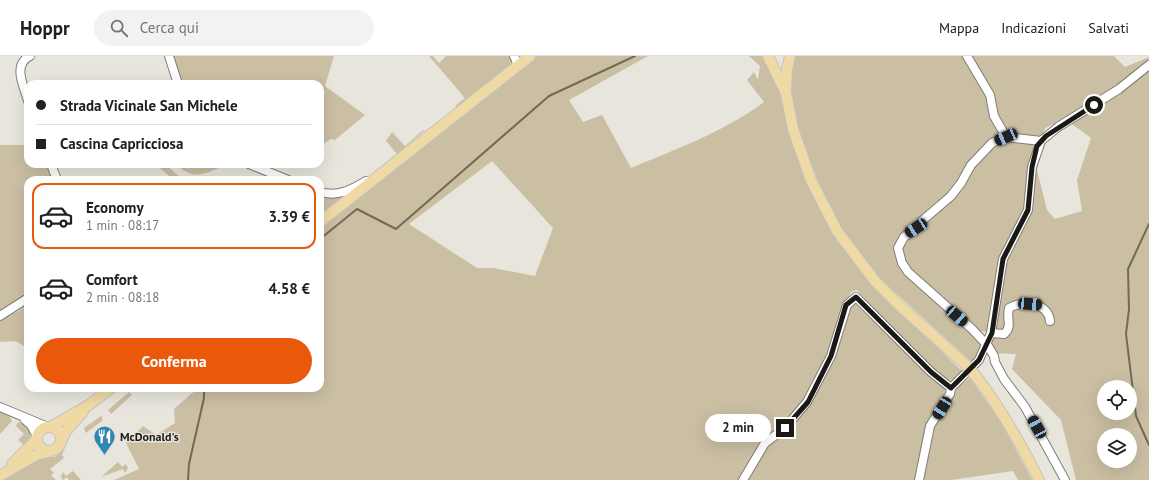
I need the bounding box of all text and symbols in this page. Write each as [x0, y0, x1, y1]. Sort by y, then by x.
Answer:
search box [94, 10, 374, 46]
text: Hoppr [20, 16, 70, 40]
icon: search [108, 17, 130, 39]
text: Cerca qui [140, 18, 199, 37]
text: Mappa [939, 19, 979, 37]
text: Indicazioni [1001, 19, 1066, 37]
text: Salvati [1088, 19, 1129, 37]
text: Strada Vicinale San Michele [60, 96, 238, 115]
route start [1085, 96, 1103, 114]
car [993, 127, 1019, 147]
text: Cascina Capricciosa [60, 134, 183, 153]
icon: car [38, 198, 74, 234]
text: Economy [86, 198, 144, 217]
text: 3.39 € [268, 207, 310, 226]
car [903, 216, 929, 240]
text: 1 min · 08:17 [86, 217, 159, 234]
icon: car [38, 270, 74, 306]
text: Comfort [86, 270, 138, 289]
text: 4.58 € [268, 279, 310, 298]
text: 2 min · 08:18 [86, 289, 159, 306]
car [1018, 297, 1042, 311]
car [944, 304, 970, 328]
button: Conferma [36, 338, 312, 384]
map controls [1097, 380, 1137, 468]
button: locate [1097, 380, 1137, 420]
car [931, 395, 953, 421]
callout: 2 min [705, 414, 771, 442]
car [1026, 414, 1048, 440]
text: 2 min [722, 419, 754, 436]
route end [776, 419, 794, 437]
restaurant icon: McDonald's [91, 423, 117, 456]
button: layers [1097, 428, 1137, 468]
place label: McDonald's [120, 429, 179, 444]

